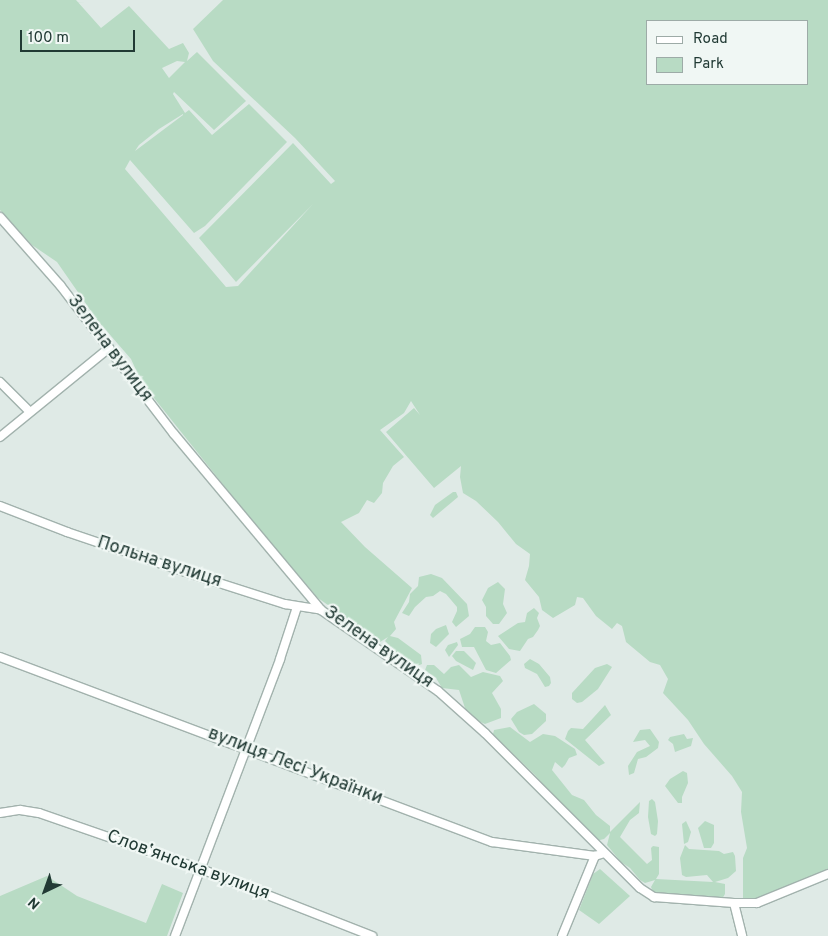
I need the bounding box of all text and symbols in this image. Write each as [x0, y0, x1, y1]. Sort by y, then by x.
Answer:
scale bar [22, 20, 138, 52]
legend [646, 20, 808, 85]
text: 100 m [28, 29, 69, 48]
text: Road [693, 30, 728, 49]
text: Park [693, 55, 724, 74]
street label: Зелена вулиця [62, 291, 156, 407]
street label: Польна вулиця [94, 533, 224, 593]
street label: Зелена вулиця [319, 602, 437, 694]
street label: вулиця Лесі Українки [205, 724, 385, 810]
street label: Словʼянська вулиця [103, 826, 273, 906]
north arrow [20, 866, 70, 916]
text: N [25, 893, 44, 912]

